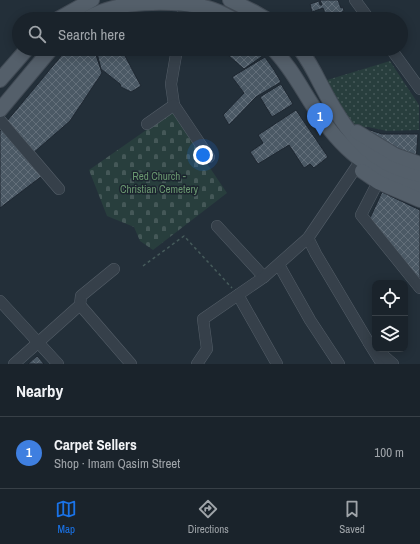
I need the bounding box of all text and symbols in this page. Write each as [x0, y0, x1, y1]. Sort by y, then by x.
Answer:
search box [12, 12, 408, 56]
icon: search [26, 23, 48, 45]
text: Search here [58, 24, 125, 45]
pin: 1 [307, 103, 333, 136]
your location [193, 145, 213, 165]
park label: Red Church - Christian Cemetery [120, 169, 199, 196]
map controls [372, 280, 408, 352]
button: locate [372, 280, 408, 316]
button: layers [372, 316, 408, 352]
text: Nearby [16, 379, 63, 402]
text: Carpet Sellers [54, 434, 137, 455]
text: 1 [26, 444, 32, 461]
text: 100 m [374, 444, 404, 461]
text: Shop · Imam Qasim Street [54, 455, 180, 472]
tab: Map [55, 498, 77, 536]
tab: Directions [188, 498, 229, 536]
tab: Saved [339, 498, 365, 536]

